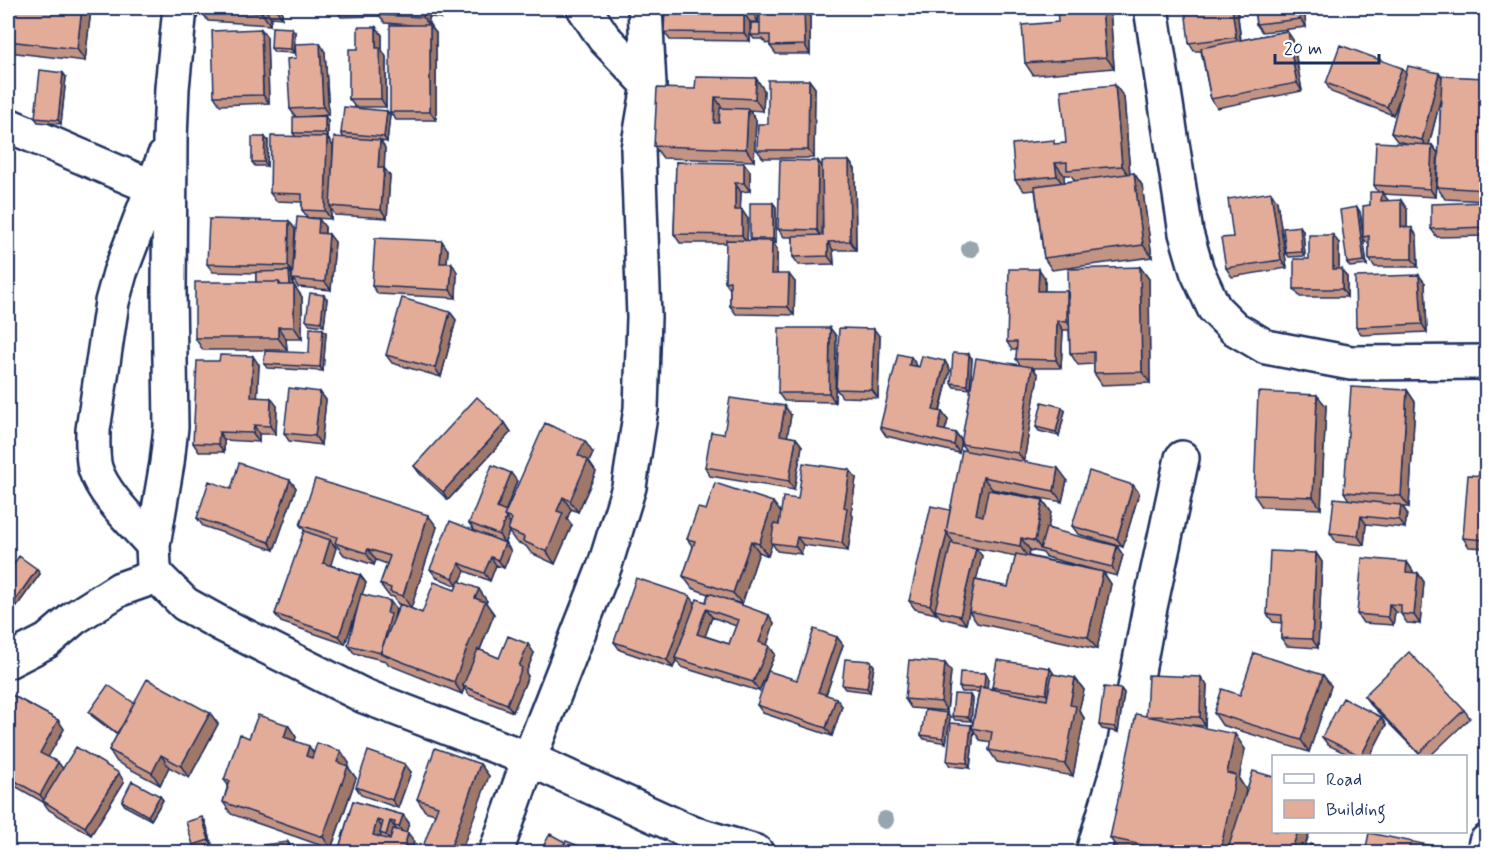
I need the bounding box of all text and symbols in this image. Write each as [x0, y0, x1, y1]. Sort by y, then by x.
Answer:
scale bar [1275, 27, 1378, 65]
text: 20 m [1284, 37, 1322, 61]
legend [1272, 755, 1467, 833]
text: Road [1326, 768, 1362, 792]
text: Building [1326, 798, 1386, 824]

